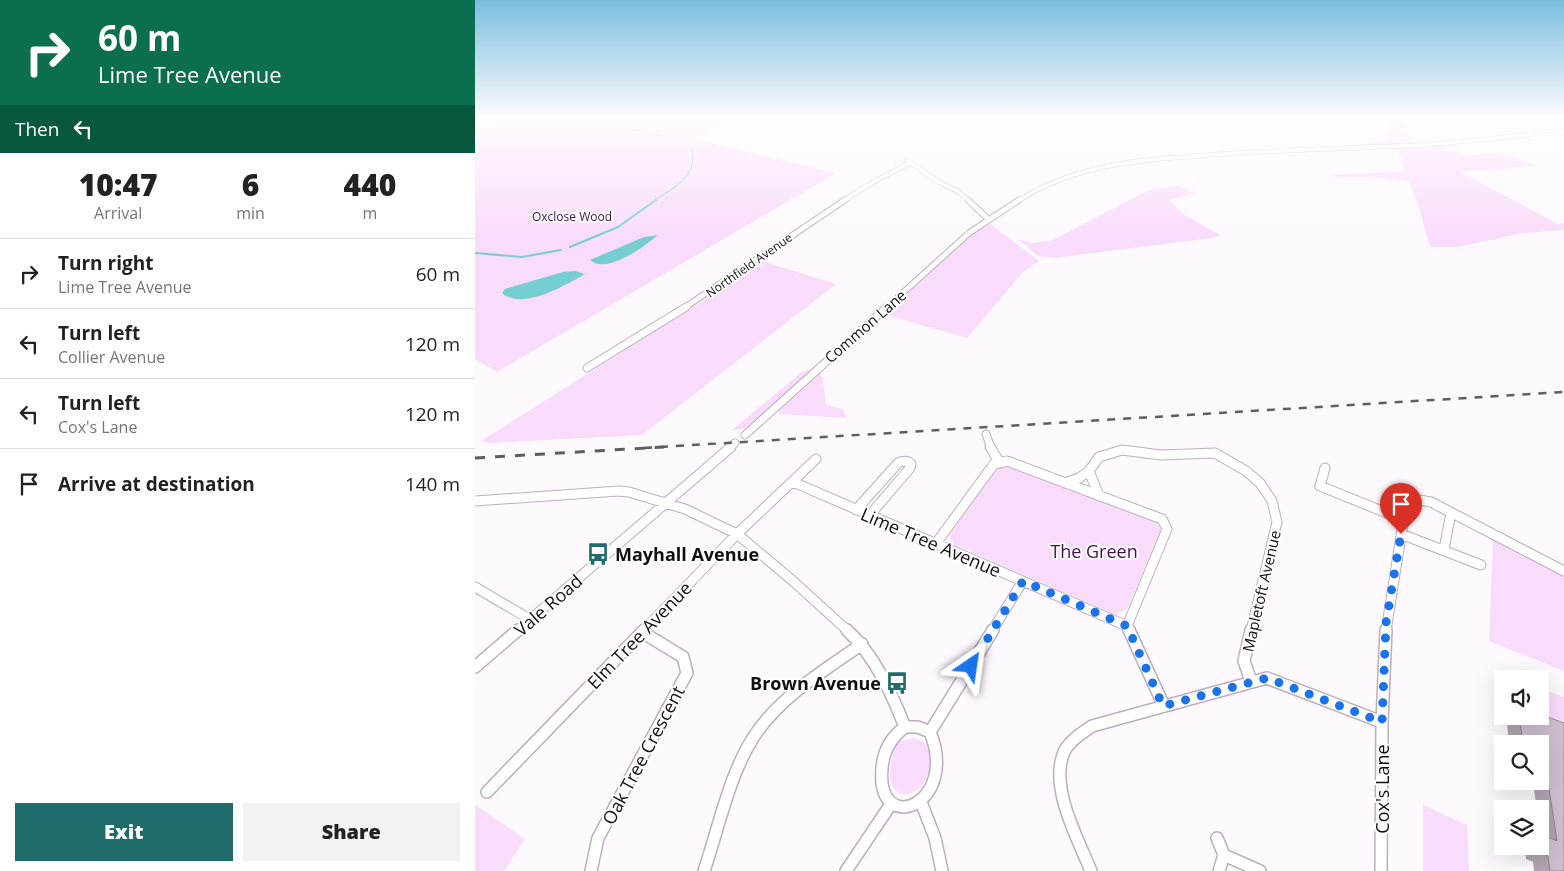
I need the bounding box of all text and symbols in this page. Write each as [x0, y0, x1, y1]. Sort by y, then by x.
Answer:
text: 60 m [98, 14, 181, 61]
icon: right [15, 20, 80, 85]
text: Lime Tree Avenue [98, 59, 282, 89]
icon: left [69, 115, 97, 143]
text: Then [15, 116, 59, 142]
text: 10:47 [79, 164, 158, 205]
text: 6 [242, 164, 259, 205]
text: 440 [344, 164, 396, 205]
text: Arrival [94, 202, 142, 224]
text: min [236, 202, 265, 224]
text: m [363, 202, 377, 224]
park label: Oxclose Wood [532, 208, 612, 225]
street label: Northfield Avenue [702, 229, 796, 301]
text: Turn right [58, 250, 153, 276]
icon: right [15, 260, 43, 288]
text: 60 m [416, 261, 460, 287]
text: Lime Tree Avenue [58, 276, 192, 298]
street label: Common Lane [820, 285, 910, 367]
text: Turn left [58, 320, 140, 346]
icon: left [15, 330, 43, 358]
text: 120 m [405, 331, 460, 357]
text: Collier Avenue [58, 346, 165, 368]
text: Turn left [58, 390, 140, 416]
icon: left [15, 400, 43, 428]
text: 120 m [405, 401, 460, 427]
text: Cox's Lane [58, 416, 137, 438]
icon: arrive [15, 470, 43, 498]
text: Arrive at destination [58, 471, 255, 497]
text: 140 m [405, 471, 460, 497]
pin [1380, 483, 1422, 534]
icon: arrive [1387, 490, 1415, 518]
street label: Lime Tree Avenue [857, 502, 1005, 582]
street label: Mapletoft Avenue [1237, 528, 1285, 654]
park label: The Green [1050, 539, 1138, 563]
bus stop icon: Mayhall Avenue [585, 541, 611, 567]
place label: Mayhall Avenue [615, 542, 759, 566]
street label: Vale Road [509, 569, 587, 641]
street label: Elm Tree Avenue [581, 576, 697, 694]
position arrow [944, 639, 996, 691]
bus stop icon: Brown Avenue [884, 670, 910, 696]
map controls [1494, 670, 1549, 855]
button: sound [1494, 670, 1549, 725]
place label: Brown Avenue [750, 671, 881, 695]
street label: Oak Tree Crescent [596, 681, 690, 829]
button: search [1494, 735, 1549, 790]
street label: Cox's Lane [1370, 744, 1394, 834]
button: layers [1494, 800, 1549, 855]
button: Exit [15, 803, 233, 861]
button: Share [243, 803, 460, 861]

